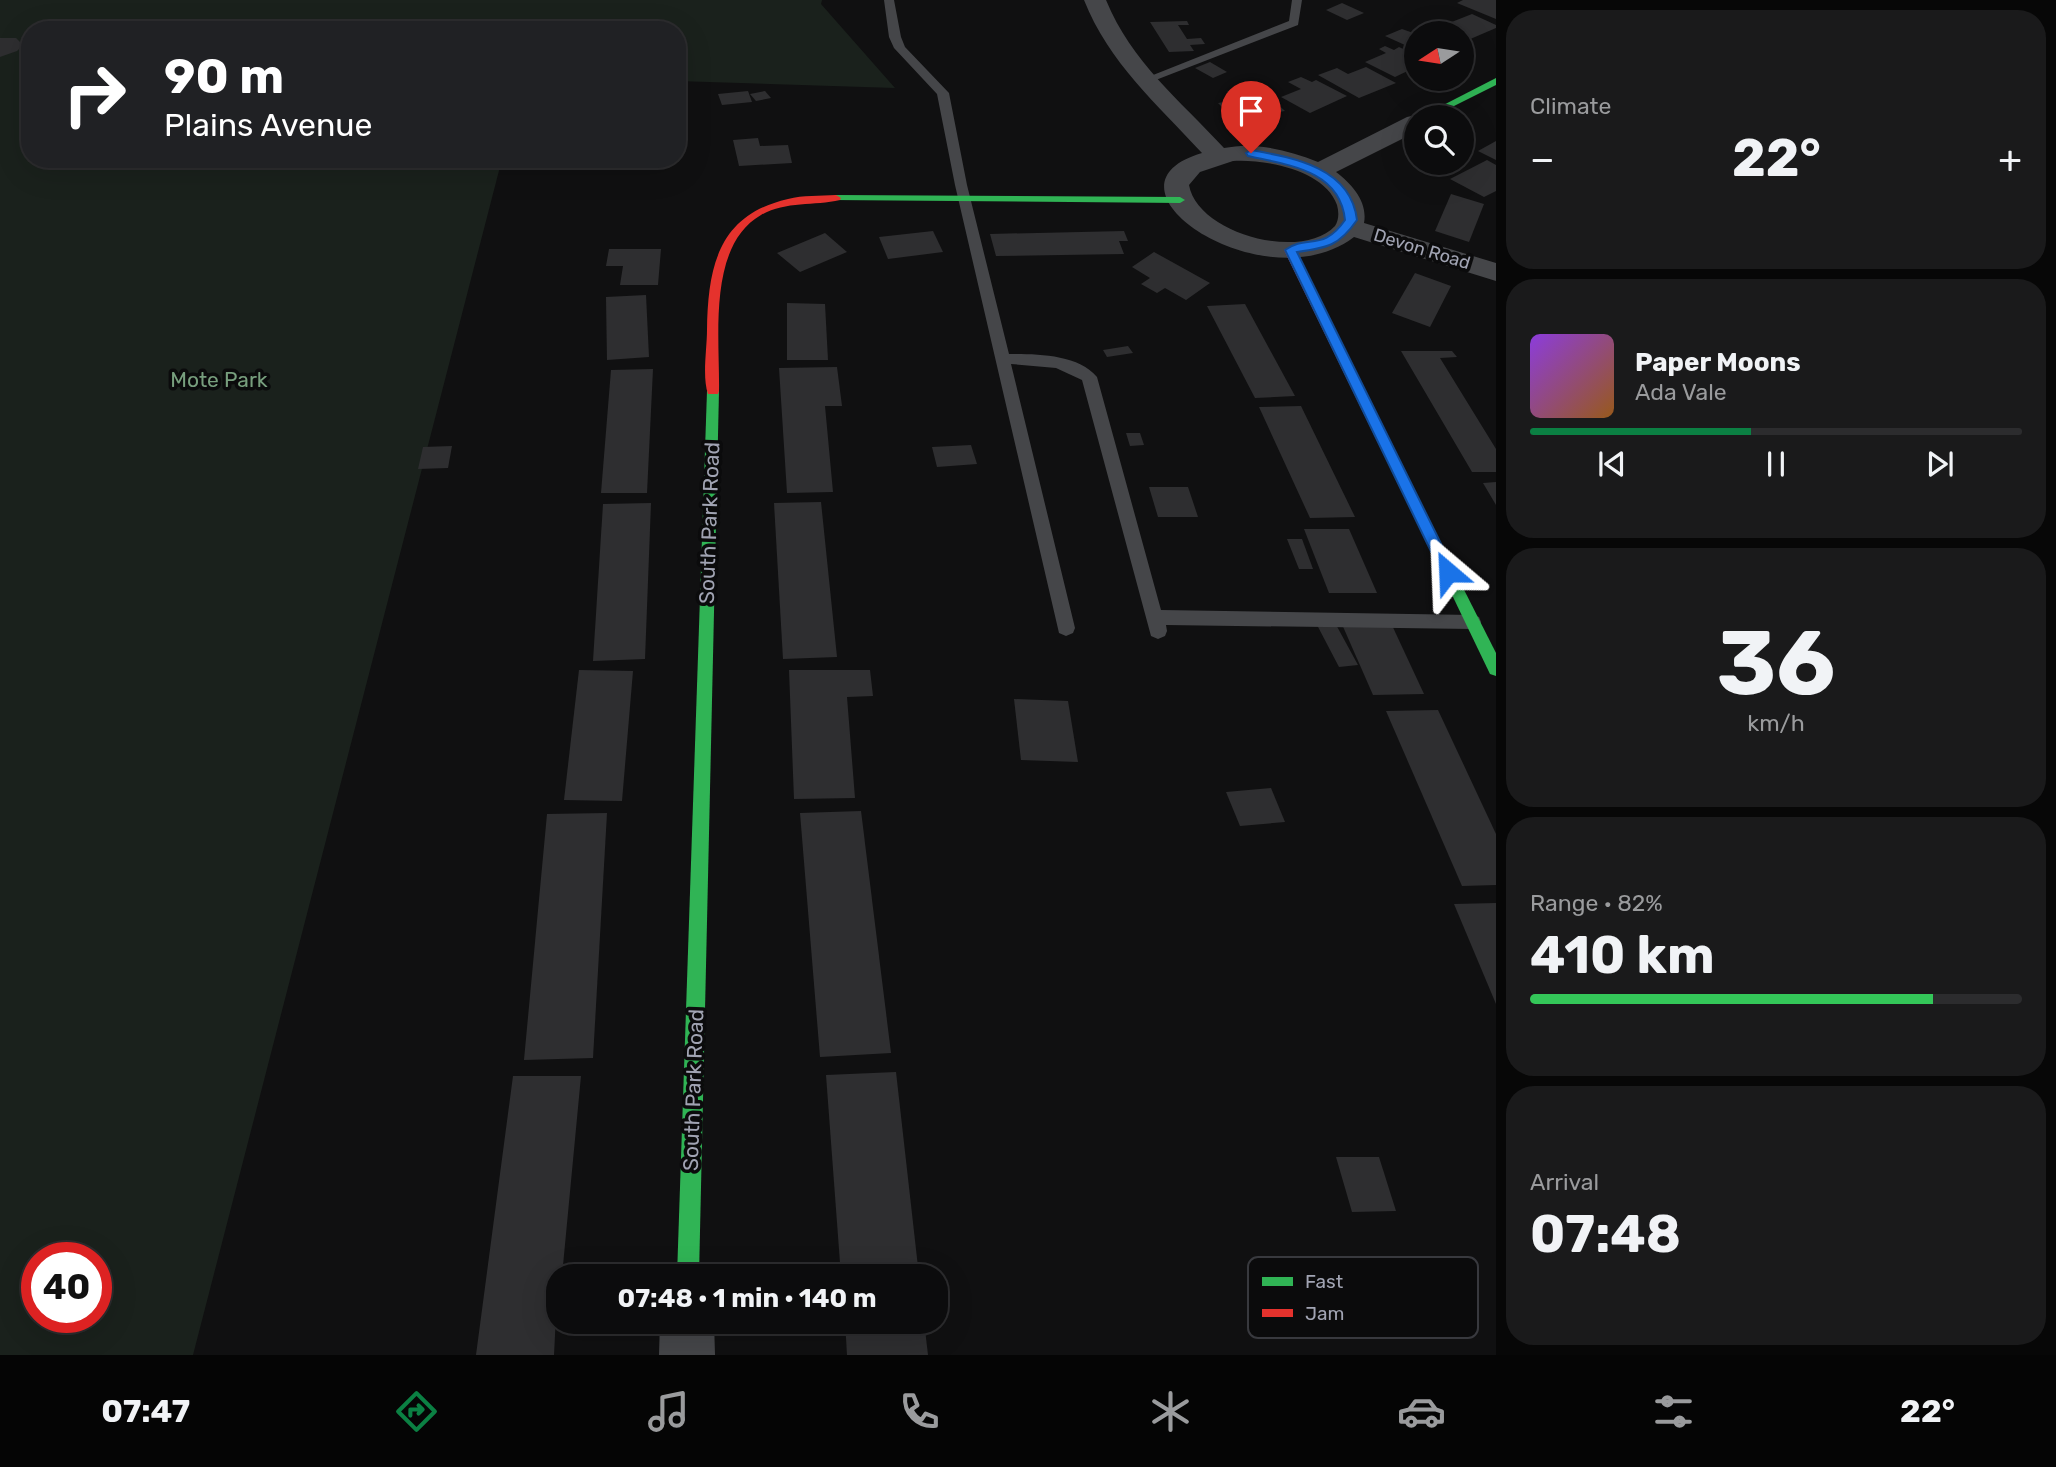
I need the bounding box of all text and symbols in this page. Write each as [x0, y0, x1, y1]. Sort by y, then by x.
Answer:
north arrow [1404, 21, 1474, 91]
map controls [1404, 21, 1474, 175]
text: 90 m [164, 47, 284, 105]
icon: right [49, 49, 140, 140]
pin [1221, 81, 1281, 153]
icon: arrive [1232, 92, 1270, 130]
text: Climate [1530, 92, 1611, 120]
button: search [1404, 105, 1474, 175]
text: Plains Avenue [164, 106, 373, 144]
text: 22° [1732, 127, 1821, 189]
text: − [1530, 136, 1555, 182]
text: + [1998, 136, 2022, 182]
street label: Devon Road [1371, 224, 1473, 274]
text: Paper Moons [1635, 347, 1801, 378]
park label: Mote Park [170, 367, 268, 392]
text: Ada Vale [1635, 378, 1727, 406]
street label: South Park Road [694, 441, 724, 605]
icon: previous [1593, 445, 1631, 483]
icon: pause [1757, 445, 1795, 483]
icon: next [1921, 445, 1959, 483]
position arrow [1411, 535, 1485, 609]
text: 36 [1716, 609, 1836, 717]
text: km/h [1747, 709, 1805, 737]
text: Range · 82% [1530, 889, 1663, 917]
text: 410 km [1530, 924, 1715, 986]
street label: South Park Road [678, 1008, 708, 1172]
text: Arrival [1530, 1168, 1599, 1196]
text: 07:48 [1530, 1203, 1681, 1265]
speed limit sign: 40 [21, 1242, 112, 1333]
legend [1248, 1257, 1478, 1338]
text: Fast [1305, 1270, 1344, 1293]
text: 07:48 · 1 min · 140 m [618, 1283, 877, 1314]
text: Jam [1305, 1302, 1344, 1325]
icon: directions [392, 1387, 441, 1436]
icon: music [644, 1387, 693, 1436]
icon: phone [895, 1387, 944, 1436]
icon: climate [1146, 1387, 1195, 1436]
icon: car [1397, 1387, 1446, 1436]
icon: filters [1649, 1387, 1698, 1436]
text: 07:47 [101, 1392, 190, 1430]
text: 22° [1900, 1392, 1955, 1430]

